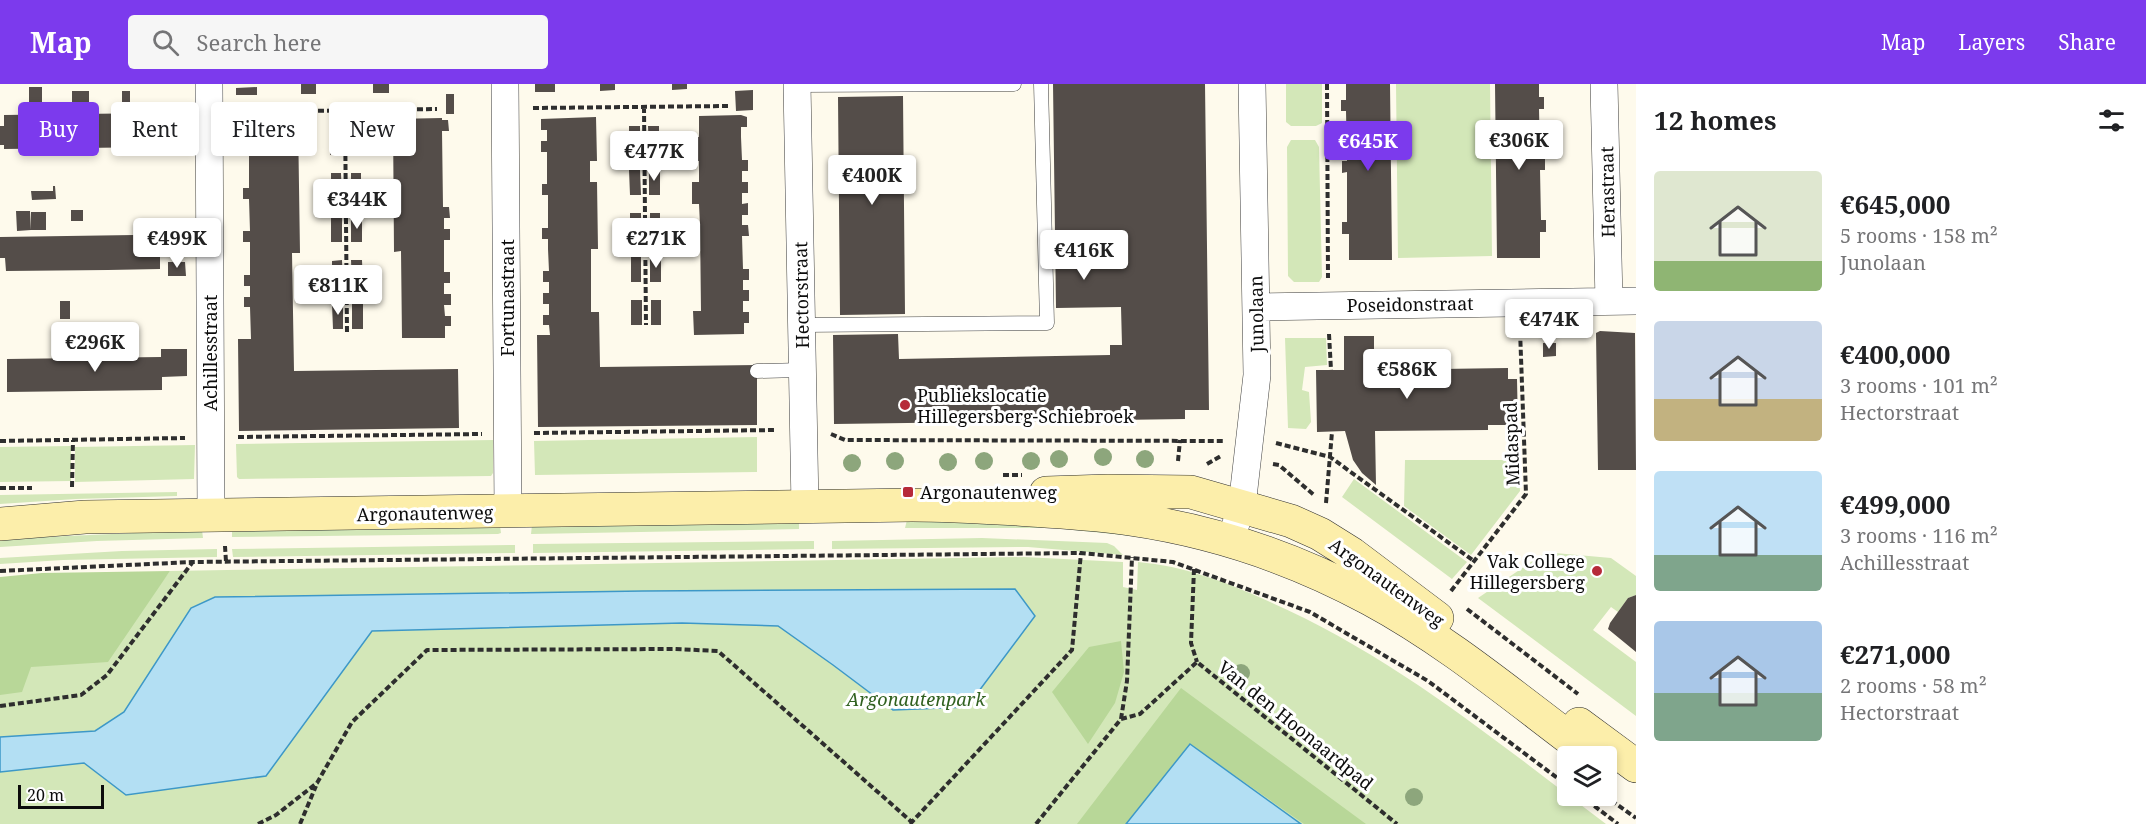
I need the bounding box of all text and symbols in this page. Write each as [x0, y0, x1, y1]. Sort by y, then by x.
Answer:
search box [128, 15, 548, 69]
text: Map [30, 23, 92, 61]
icon: search [149, 26, 182, 59]
text: Search here [197, 27, 321, 57]
text: Map [1881, 28, 1925, 56]
text: Layers [1958, 28, 2025, 56]
text: Share [2058, 28, 2116, 56]
chip: Buy [18, 102, 99, 156]
chip: Rent [111, 102, 199, 156]
chip: Filters [211, 102, 317, 156]
chip: New [329, 102, 416, 156]
text: 12 homes [1654, 102, 1776, 138]
icon: filters [2095, 104, 2128, 137]
pin: €306K [1477, 120, 1561, 171]
pin: €645K [1326, 121, 1410, 172]
text: €306K [1489, 126, 1549, 153]
text: €645K [1338, 127, 1398, 154]
pin: €477K [612, 131, 696, 182]
text: €477K [624, 137, 684, 164]
street label: Herastraat [1594, 146, 1620, 238]
pin: €400K [830, 155, 914, 206]
text: €400K [842, 161, 902, 188]
pin: €344K [315, 179, 399, 230]
text: €344K [327, 185, 387, 212]
text: €645,000 [1840, 186, 1950, 222]
icon: home [1702, 195, 1774, 267]
pin: €499K [135, 218, 219, 269]
pin: €271K [614, 218, 698, 269]
text: 5 rooms · 158 m² [1840, 222, 1998, 249]
text: €499K [147, 224, 207, 251]
text: €271K [626, 224, 686, 251]
pin: €416K [1042, 230, 1126, 281]
text: €416K [1054, 236, 1114, 263]
street label: Fortunastraat [495, 239, 519, 357]
street label: Hectorstraat [788, 241, 814, 349]
text: Junolaan [1840, 249, 1926, 276]
pin: €811K [296, 265, 380, 316]
text: €811K [308, 271, 368, 298]
street label: Junolaan [1243, 275, 1269, 354]
street label: Poseidonstraat [1346, 291, 1474, 317]
street label: Achillesstraat [198, 295, 222, 411]
pin: €474K [1507, 299, 1591, 350]
text: €474K [1519, 305, 1579, 332]
pin: €296K [53, 322, 137, 373]
text: €296K [65, 328, 125, 355]
text: €400,000 [1840, 336, 1950, 372]
icon: home [1702, 345, 1774, 417]
pin: €586K [1365, 349, 1449, 400]
text: €586K [1377, 355, 1437, 382]
text: 3 rooms · 101 m² [1840, 372, 1998, 399]
place label: Publiekslocatie Hillegersberg-Schiebroek [917, 383, 1134, 428]
marker: Publiekslocatie Hillegersberg-Schiebroek [898, 398, 912, 412]
text: Hectorstraat [1840, 399, 1959, 426]
street label: Midaspad [1498, 402, 1524, 486]
place label: Argonautenweg [920, 480, 1057, 504]
marker: Argonautenweg [901, 485, 915, 499]
text: €499,000 [1840, 486, 1950, 522]
icon: home [1702, 495, 1774, 567]
street label: Argonautenweg [356, 500, 494, 526]
text: 3 rooms · 116 m² [1840, 522, 1998, 549]
street label: Argonautenweg [1325, 532, 1450, 632]
place label: Vak College Hillegersberg [1469, 549, 1585, 594]
text: Achillesstraat [1840, 549, 1969, 576]
marker: Vak College Hillegersberg [1590, 564, 1604, 578]
text: €271,000 [1840, 636, 1950, 672]
icon: home [1702, 645, 1774, 717]
street label: Van den Hoonaardpad [1213, 655, 1379, 795]
text: 2 rooms · 58 m² [1840, 672, 1987, 699]
park label: Argonautenpark [845, 687, 986, 711]
text: Hectorstraat [1840, 699, 1959, 726]
map controls [1557, 746, 1617, 806]
button: layers [1557, 746, 1617, 806]
scale bar [18, 782, 104, 810]
text: 20 m [27, 784, 64, 806]

